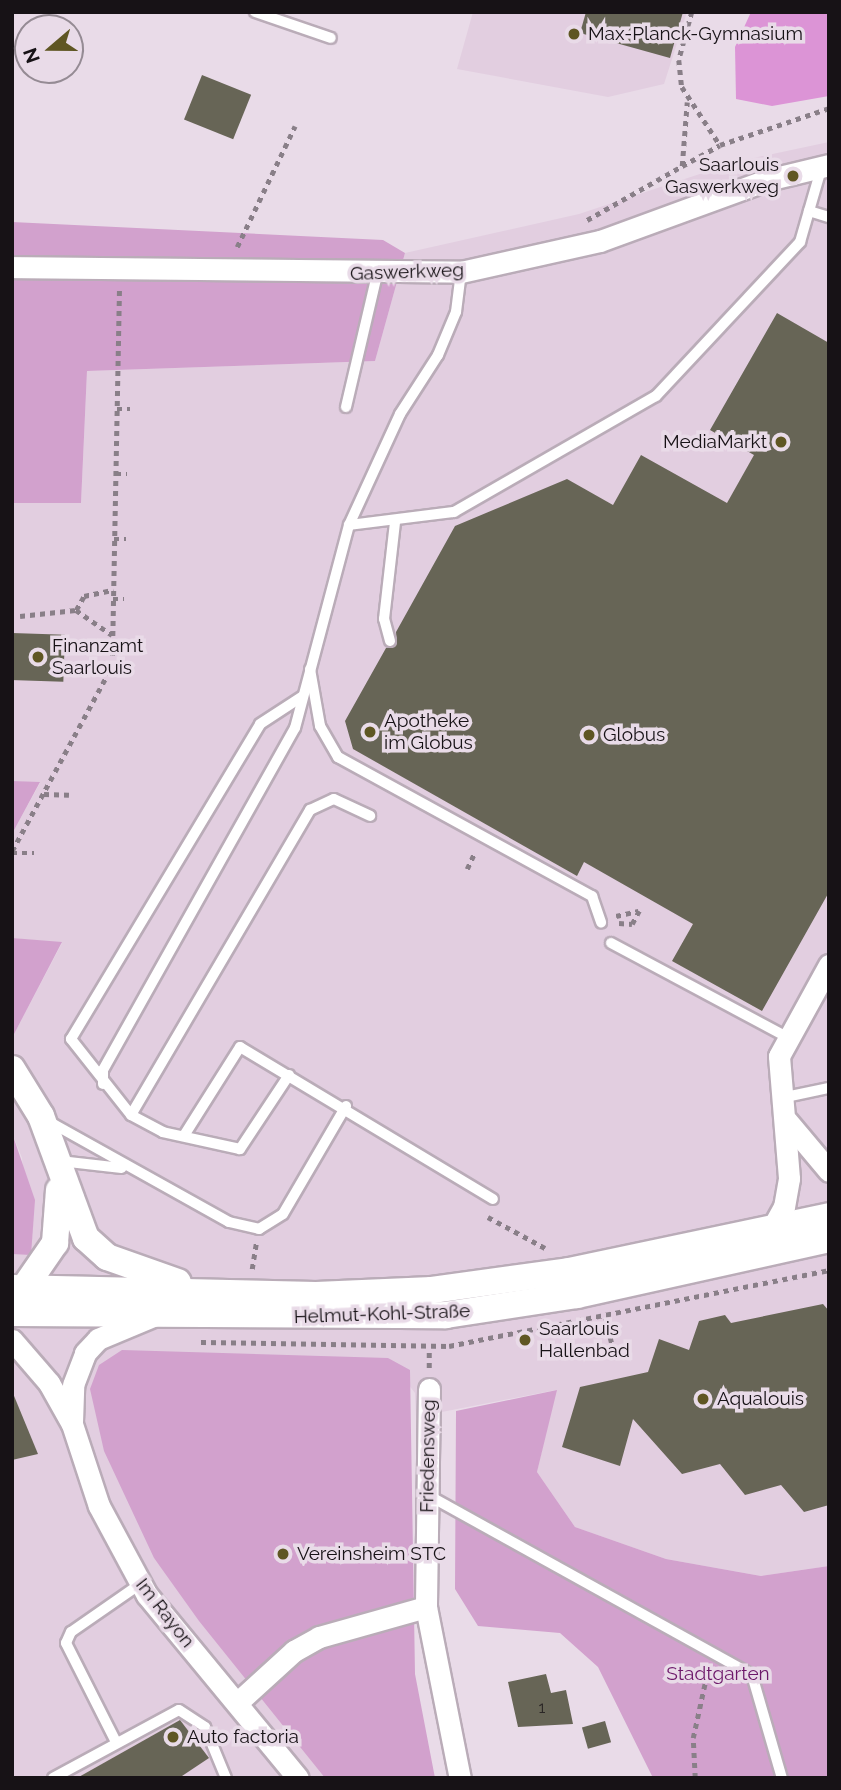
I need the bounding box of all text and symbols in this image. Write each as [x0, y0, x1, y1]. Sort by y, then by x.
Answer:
north arrow [14, 14, 84, 84]
place label: Max-Planck-Gymnasium [588, 23, 803, 45]
marker: Max-Planck-Gymnasium [566, 26, 582, 42]
text: N [18, 45, 44, 66]
place label: Saarlouis Gaswerkweg [665, 154, 779, 198]
marker: Saarlouis Gaswerkweg [785, 168, 801, 184]
street label: Gaswerkweg [350, 259, 464, 285]
place label: MediaMarkt [663, 431, 767, 453]
marker: MediaMarkt [773, 434, 789, 450]
place label: Finanzamt Saarlouis [52, 635, 143, 679]
marker: Finanzamt Saarlouis [30, 649, 46, 665]
place label: Apotheke im Globus [384, 710, 473, 754]
marker: Apotheke im Globus [362, 724, 378, 740]
place label: Globus [603, 724, 665, 746]
marker: Globus [581, 727, 597, 743]
street label: Helmut-Kohl-Straße [293, 1300, 471, 1328]
place label: Saarlouis Hallenbad [539, 1318, 630, 1362]
marker: Saarlouis Hallenbad [517, 1332, 533, 1348]
place label: Aqualouis [717, 1388, 804, 1410]
marker: Aqualouis [695, 1391, 711, 1407]
street label: Friedensweg [416, 1399, 440, 1513]
place label: Vereinsheim STC [297, 1543, 446, 1565]
marker: Vereinsheim STC [275, 1546, 291, 1562]
street label: Im Rayon [131, 1574, 199, 1652]
park label: Stadtgarten [666, 1663, 770, 1685]
house number: 1 [539, 1698, 545, 1718]
place label: Auto factoria [187, 1726, 299, 1748]
marker: Auto factoria [165, 1729, 181, 1745]

